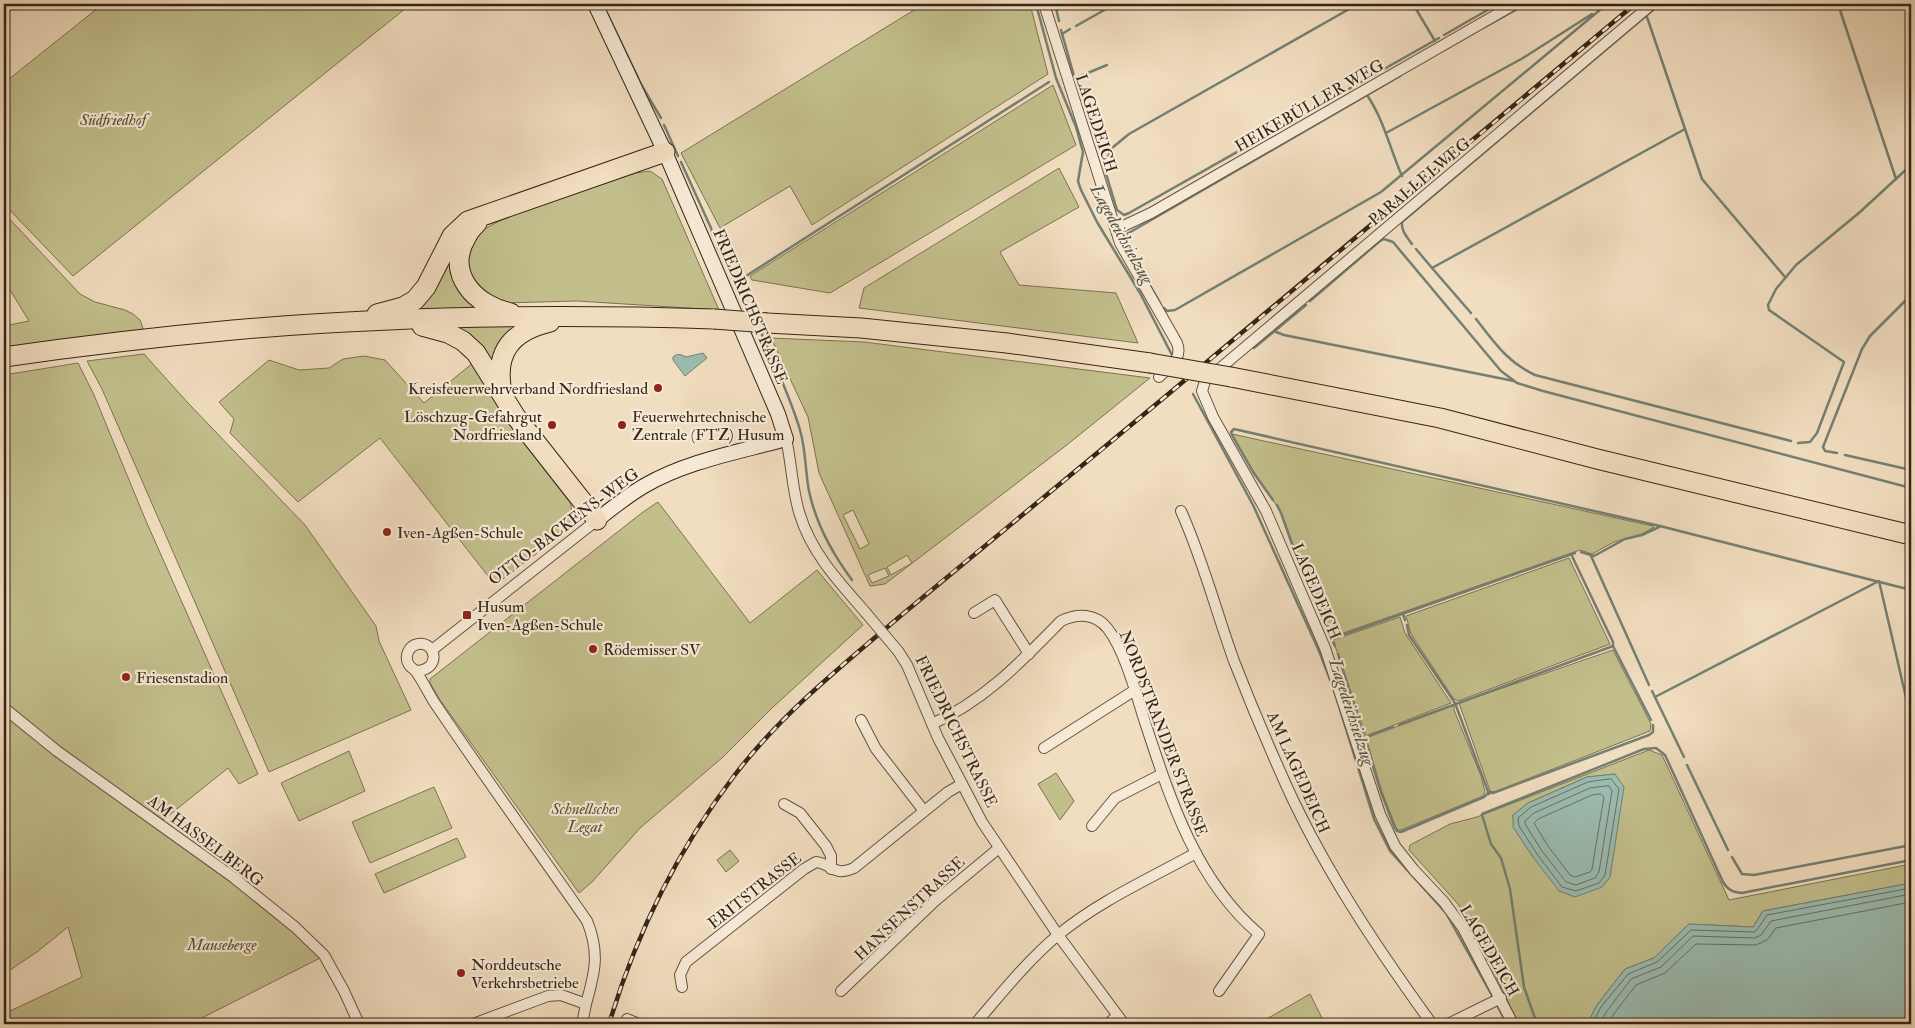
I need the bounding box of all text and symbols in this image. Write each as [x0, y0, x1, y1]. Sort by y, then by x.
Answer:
street label: HEIKEBÜLLER WEG [1232, 55, 1387, 157]
street label: LAGEDEICH [1071, 72, 1121, 175]
park label: Südfriedhof [79, 110, 151, 130]
street label: PARALLELWEG [1365, 133, 1475, 230]
water label: Lagedeichsielzug [1084, 179, 1159, 290]
street label: FRIEDRICHSTRASSE [708, 226, 792, 387]
place label: Kreisfeuerwehrverband Nordfriesland [408, 379, 648, 399]
marker: Kreisfeuerwehrverband Nordfriesland [652, 382, 664, 394]
place label: Löschzug-Gefahrgut Nordfriesland [404, 407, 542, 445]
place label: Feuerwehrtechnische Zentrale (FTZ) Husum [632, 407, 785, 445]
marker: Löschzug-Gefahrgut Nordfriesland [546, 419, 558, 431]
marker: Feuerwehrtechnische Zentrale (FTZ) Husum [616, 419, 628, 431]
street label: OTTO-BACKENS-WEG [485, 464, 643, 590]
place label: Iven-Agßen-Schule [397, 523, 523, 543]
marker: Iven-Agßen-Schule [381, 526, 393, 538]
street label: LAGEDEICH [1287, 540, 1345, 642]
place label: Husum Iven-Agßen-Schule [477, 597, 603, 635]
marker: Husum Iven-Agßen-Schule [461, 609, 473, 621]
street label: NORDSTRANDER STRASSE [1114, 627, 1212, 839]
place label: Rödemisser SV [603, 640, 701, 660]
marker: Rödemisser SV [587, 643, 599, 655]
street label: FRIEDRICHSTRASSE [911, 652, 1002, 811]
water label: Lagedeichsielzug [1323, 655, 1380, 770]
place label: Friesenstadion [136, 668, 228, 688]
marker: Friesenstadion [120, 671, 132, 683]
street label: AM LAGEDEICH [1262, 707, 1334, 836]
street label: AM HASSELBERG [143, 790, 267, 891]
park label: Schnellsches Legat [550, 799, 619, 837]
street label: ERITSTRASSE [704, 848, 805, 933]
street label: HANSENSTRASSE [850, 852, 969, 965]
street label: LAGEDEICH [1455, 901, 1523, 1000]
park label: Mauseberge [186, 935, 257, 955]
place label: Norddeutsche Verkehrsbetriebe [471, 955, 579, 993]
marker: Norddeutsche Verkehrsbetriebe [455, 967, 467, 979]

